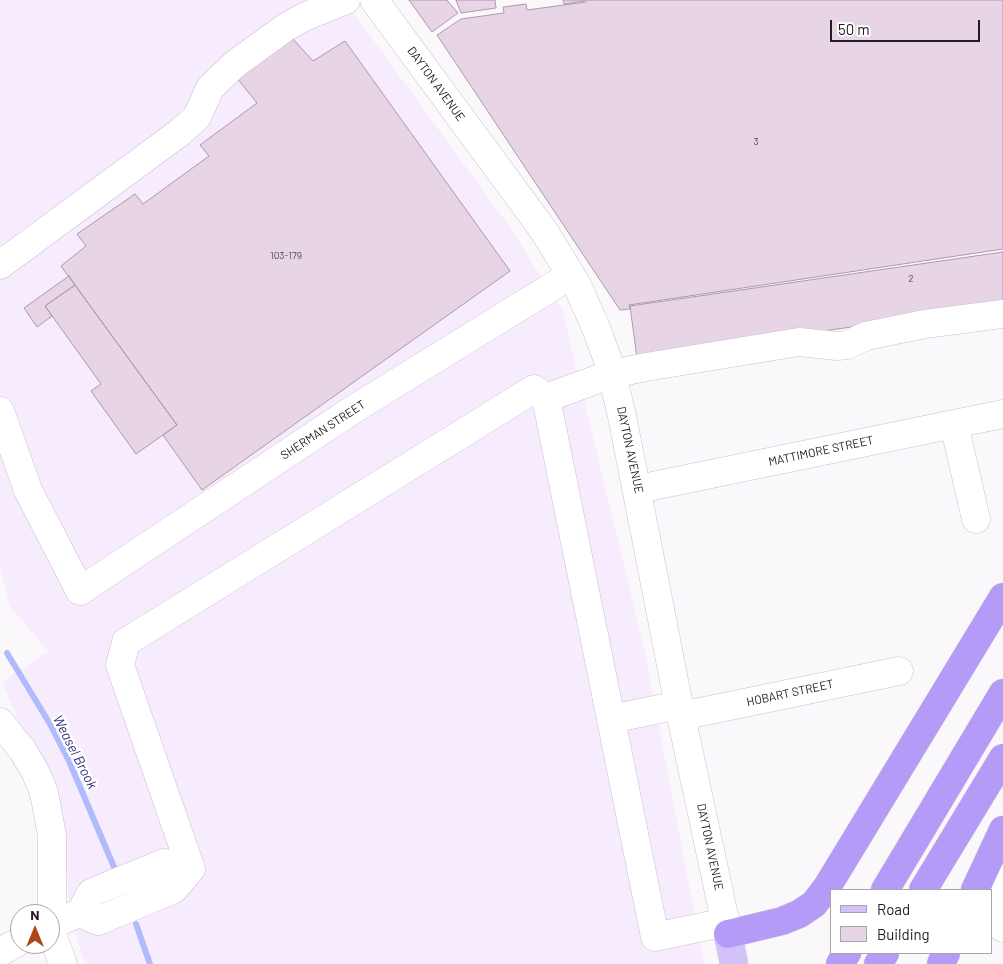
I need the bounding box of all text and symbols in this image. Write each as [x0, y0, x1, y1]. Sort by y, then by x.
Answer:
scale bar [833, 10, 983, 42]
text: 50 m [838, 20, 870, 38]
street label: DAYTON AVENUE [404, 44, 468, 124]
house number: 3 [753, 136, 759, 148]
house number: 103-179 [270, 250, 302, 262]
house number: 2 [908, 273, 914, 285]
street label: SHERMAN STREET [278, 397, 368, 463]
street label: DAYTON AVENUE [614, 405, 646, 495]
street label: MATTIMORE STREET [767, 433, 875, 469]
street label: HOBART STREET [745, 677, 835, 709]
water label: Weasel Brook [49, 712, 101, 792]
street label: DAYTON AVENUE [694, 802, 726, 892]
legend [830, 889, 993, 954]
text: Road [877, 900, 910, 918]
north arrow [10, 904, 60, 954]
text: N [30, 906, 40, 923]
text: Building [877, 925, 930, 943]

